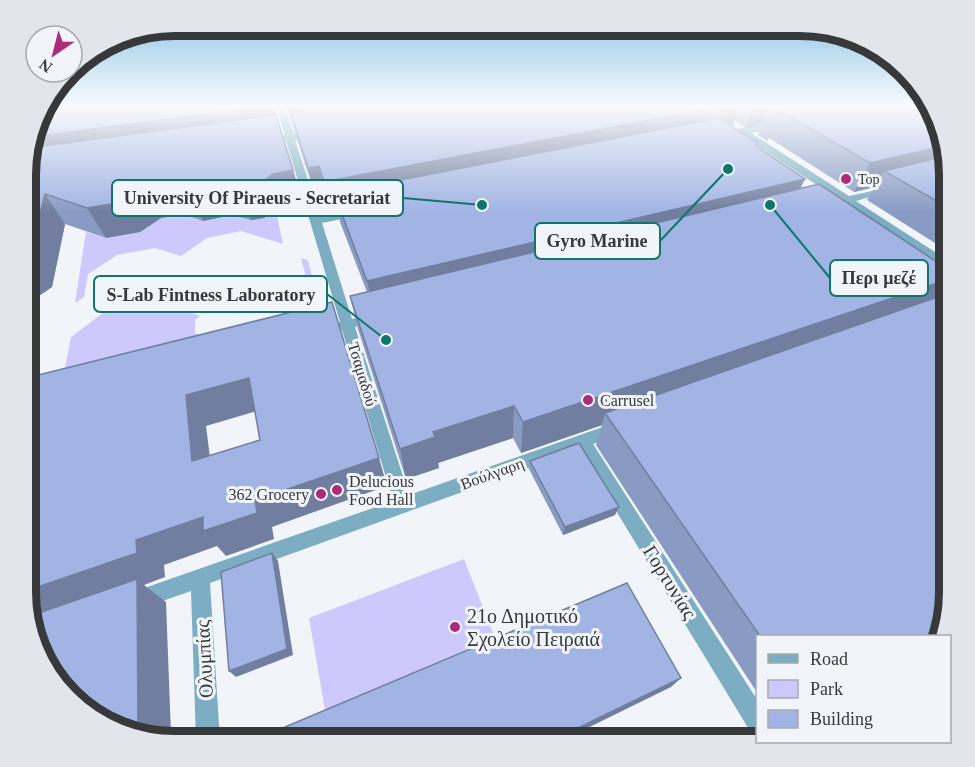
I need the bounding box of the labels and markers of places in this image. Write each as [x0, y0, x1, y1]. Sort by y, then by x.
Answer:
marker: Top [839, 172, 853, 186]
place label: Top [858, 172, 880, 187]
callout: University Of Piraeus - Secretariat [112, 180, 403, 216]
callout: Gyro Marine [535, 223, 660, 259]
callout: Περι μεζέ [830, 260, 928, 296]
callout: S-Lab Fintness Laboratory [94, 276, 327, 312]
place label: Carrusel [600, 392, 655, 409]
marker: Carrusel [581, 393, 595, 407]
place label: Delucious Food Hall [349, 473, 414, 508]
marker: Delucious Food Hall [330, 483, 344, 497]
place label: 362 Grocery [229, 486, 309, 504]
marker: 362 Grocery [314, 487, 328, 501]
place label: 21ο Δημοτικό Σχολείο Πειραιά [467, 605, 601, 651]
marker: 21ο Δημοτικό Σχολείο Πειραιά [448, 620, 462, 634]

